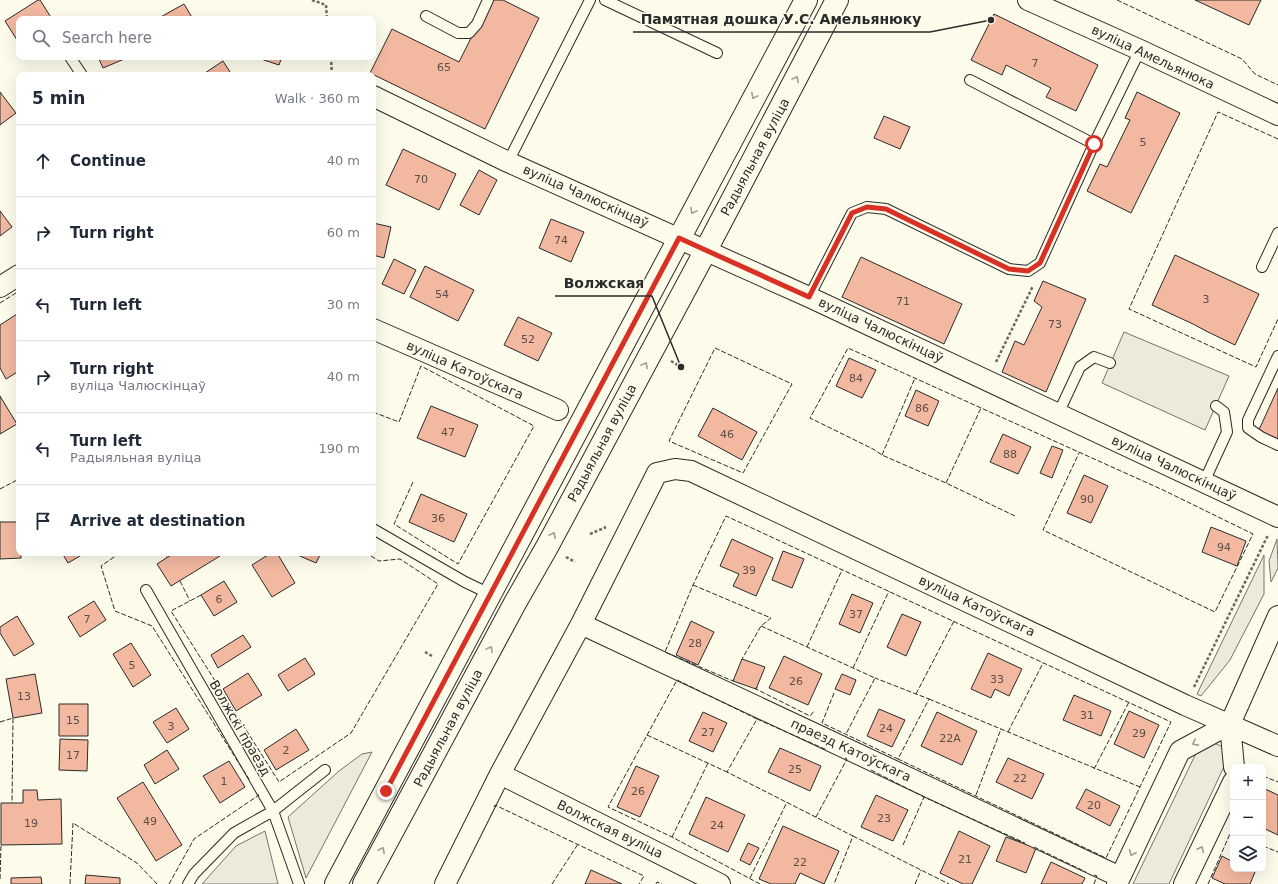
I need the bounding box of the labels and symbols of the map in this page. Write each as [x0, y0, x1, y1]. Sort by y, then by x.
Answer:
callout: Памятная дошка У.С. Амельянюку [633, 6, 930, 32]
text: Памятная дошка У.С. Амельянюку [641, 11, 921, 27]
street label: вуліца Амельянюка [1089, 22, 1217, 92]
house number: 7 [1032, 57, 1039, 70]
house number: 65 [437, 61, 451, 74]
one-way arrow [791, 76, 799, 83]
one-way arrow [752, 92, 759, 100]
street label: Радыяльная вуліца [718, 95, 792, 219]
route start [1085, 135, 1103, 153]
house number: 5 [1140, 136, 1147, 149]
street label: вуліца Чалюскінцаў [521, 161, 651, 231]
house number: 70 [414, 173, 428, 186]
one-way arrow [690, 207, 698, 214]
house number: 74 [554, 234, 568, 247]
callout: Волжская [555, 270, 652, 296]
text: Волжская [564, 275, 644, 291]
house number: 54 [435, 288, 449, 301]
house number: 3 [1203, 293, 1210, 306]
street label: вуліца Чалюскінцаў [816, 294, 946, 366]
house number: 71 [896, 295, 910, 308]
house number: 73 [1048, 318, 1062, 331]
house number: 52 [521, 333, 535, 346]
street label: вуліца Катоўскага [404, 337, 526, 403]
one-way arrow [640, 361, 647, 369]
house number: 84 [849, 372, 863, 385]
street label: Радыяльная вуліца [565, 381, 639, 505]
house number: 86 [915, 402, 929, 415]
house number: 47 [441, 426, 455, 439]
house number: 46 [720, 428, 734, 441]
street label: вуліца Чалюскінцаў [1109, 432, 1239, 504]
house number: 88 [1003, 448, 1017, 461]
house number: 90 [1080, 493, 1094, 506]
house number: 36 [431, 512, 445, 525]
one-way arrow [549, 532, 556, 539]
house number: 94 [1217, 541, 1231, 554]
house number: 39 [742, 564, 756, 577]
street label: вуліца Катоўскага [917, 572, 1037, 640]
house number: 6 [216, 593, 223, 606]
house number: 37 [849, 608, 863, 621]
house number: 7 [84, 613, 91, 626]
house number: 28 [688, 637, 702, 650]
one-way arrow [486, 646, 493, 653]
house number: 5 [129, 659, 136, 672]
street label: Радыяльная вуліца [411, 666, 485, 790]
house number: 33 [990, 673, 1004, 686]
house number: 26 [789, 675, 803, 688]
street label: Волжскі праезд [206, 677, 274, 779]
house number: 13 [17, 690, 31, 703]
house number: 31 [1080, 709, 1094, 722]
house number: 15 [66, 714, 80, 727]
street label: праезд Катоўскага [788, 716, 914, 784]
house number: 3 [168, 720, 175, 733]
house number: 24 [879, 722, 893, 735]
house number: 27 [701, 726, 715, 739]
house number: 29 [1132, 727, 1146, 740]
house number: 22А [939, 732, 961, 745]
one-way arrow [1192, 738, 1199, 745]
house number: 2 [283, 744, 290, 757]
house number: 17 [66, 749, 80, 762]
house number: 25 [788, 763, 802, 776]
house number: 22 [1013, 772, 1027, 785]
house number: 1 [221, 775, 228, 788]
route end [377, 782, 395, 800]
house number: 26 [631, 785, 645, 798]
street label: Волжская вуліца [555, 797, 665, 861]
house number: 20 [1087, 799, 1101, 812]
house number: 23 [877, 812, 891, 825]
house number: 49 [143, 815, 157, 828]
house number: 19 [24, 817, 38, 830]
house number: 24 [710, 819, 724, 832]
one-way arrow [377, 846, 385, 854]
one-way arrow [1196, 846, 1204, 853]
one-way arrow [1129, 848, 1137, 856]
house number: 21 [958, 853, 972, 866]
house number: 22 [793, 856, 807, 869]

